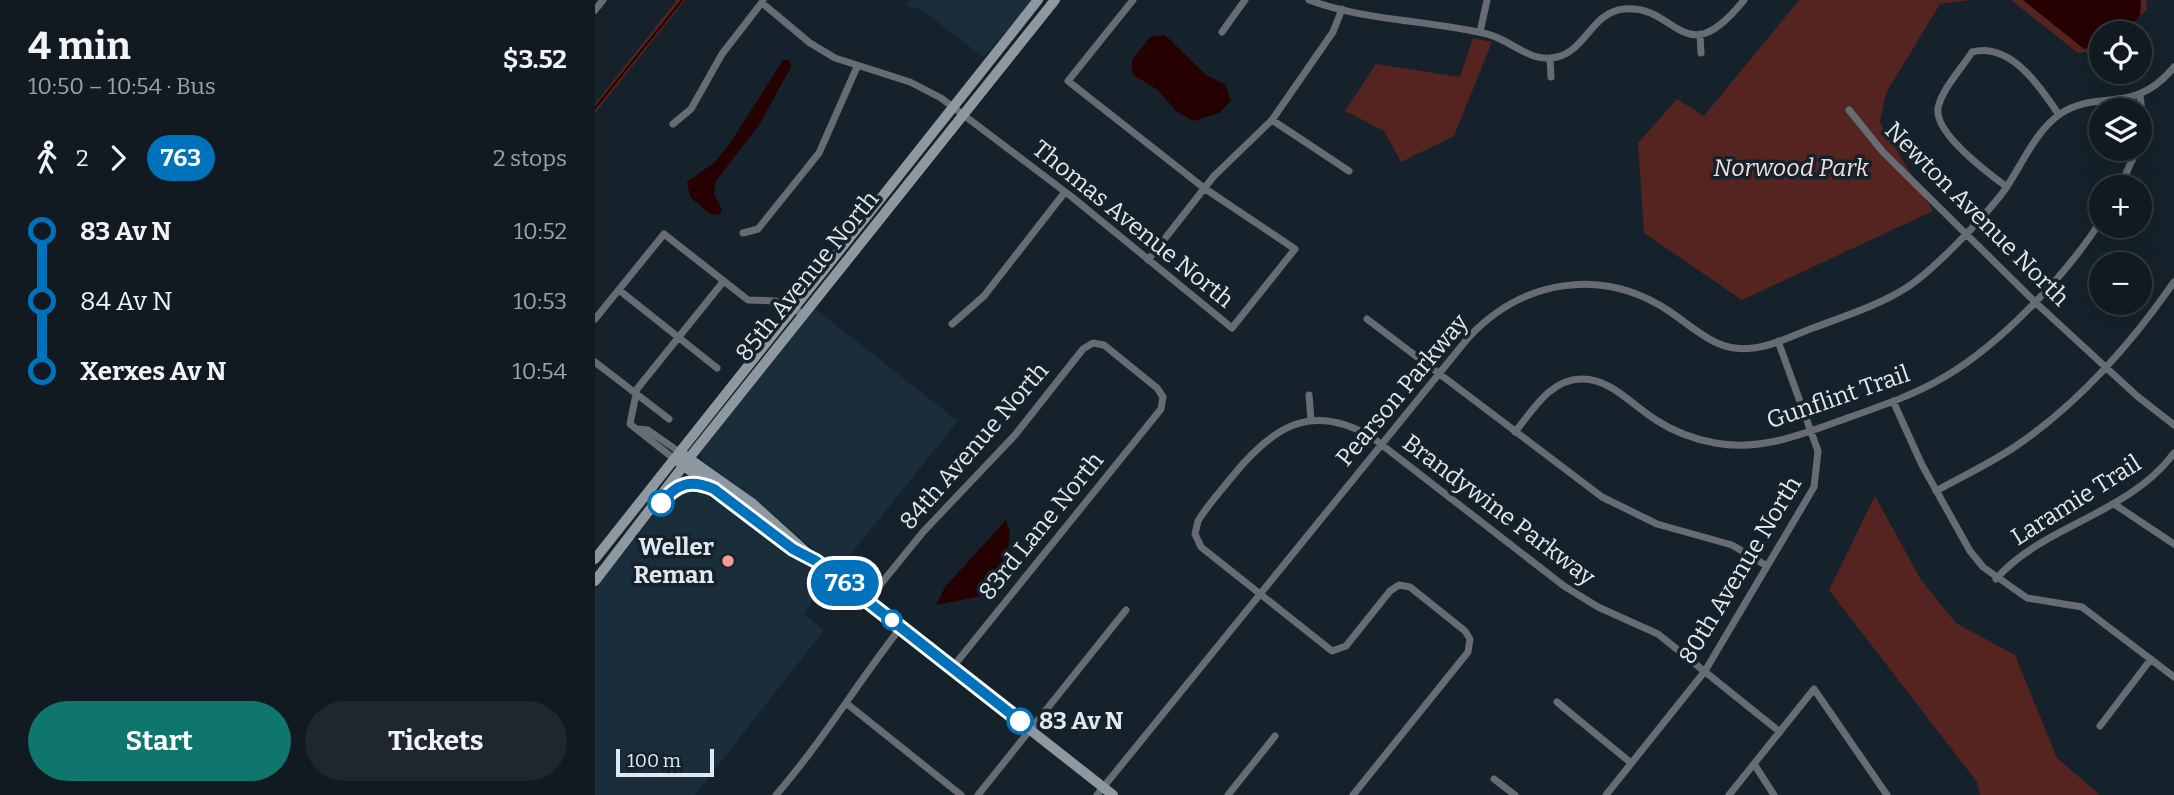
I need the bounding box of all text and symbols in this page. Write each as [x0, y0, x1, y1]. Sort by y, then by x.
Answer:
map controls [2089, 21, 2152, 315]
button: locate [2089, 21, 2152, 84]
text: 4 min [28, 23, 131, 69]
text: $3.52 [503, 44, 567, 75]
text: 10:50 – 10:54 · Bus [28, 72, 216, 100]
button: layers [2089, 98, 2152, 161]
street label: Newton Avenue North [1879, 116, 2075, 312]
street label: Thomas Avenue North [1027, 134, 1239, 314]
icon: walk [28, 139, 66, 177]
icon: forward [99, 139, 137, 177]
text: 2 [76, 144, 89, 172]
text: 763 [161, 144, 201, 172]
text: 2 stops [493, 144, 567, 172]
park label: Norwood Park [1713, 154, 1870, 182]
button: + [2089, 175, 2152, 238]
street label: 85th Avenue North [730, 185, 884, 367]
text: 83 Av N [80, 216, 171, 247]
text: 10:52 [514, 217, 567, 245]
button: − [2089, 252, 2152, 315]
text: 84 Av N [80, 286, 173, 317]
text: 10:53 [513, 287, 567, 315]
street label: Pearson Parkway [1330, 308, 1474, 472]
text: Xerxes Av N [80, 356, 226, 387]
text: 10:54 [512, 357, 567, 385]
street label: 84th Avenue North [894, 357, 1054, 535]
street label: Gunflint Trail [1763, 359, 1913, 435]
street label: Brandywine Parkway [1397, 429, 1601, 592]
street label: 83rd Lane North [973, 446, 1109, 605]
street label: Laramie Trail [2006, 449, 2146, 551]
street label: 80th Avenue North [1673, 471, 1807, 669]
unlabelled marker [648, 490, 674, 516]
place label: Weller Reman [633, 533, 715, 589]
marker: Weller Reman [720, 553, 736, 569]
line badge: 763 [805, 560, 885, 606]
text: 763 [825, 569, 865, 597]
unlabelled marker [882, 610, 902, 630]
button: Start [28, 701, 291, 781]
button: Tickets [305, 701, 567, 781]
place label: 83 Av N [1039, 707, 1123, 735]
marker: 83 Av N [1007, 708, 1033, 734]
scale bar [616, 746, 714, 778]
text: 100 m [627, 749, 681, 772]

